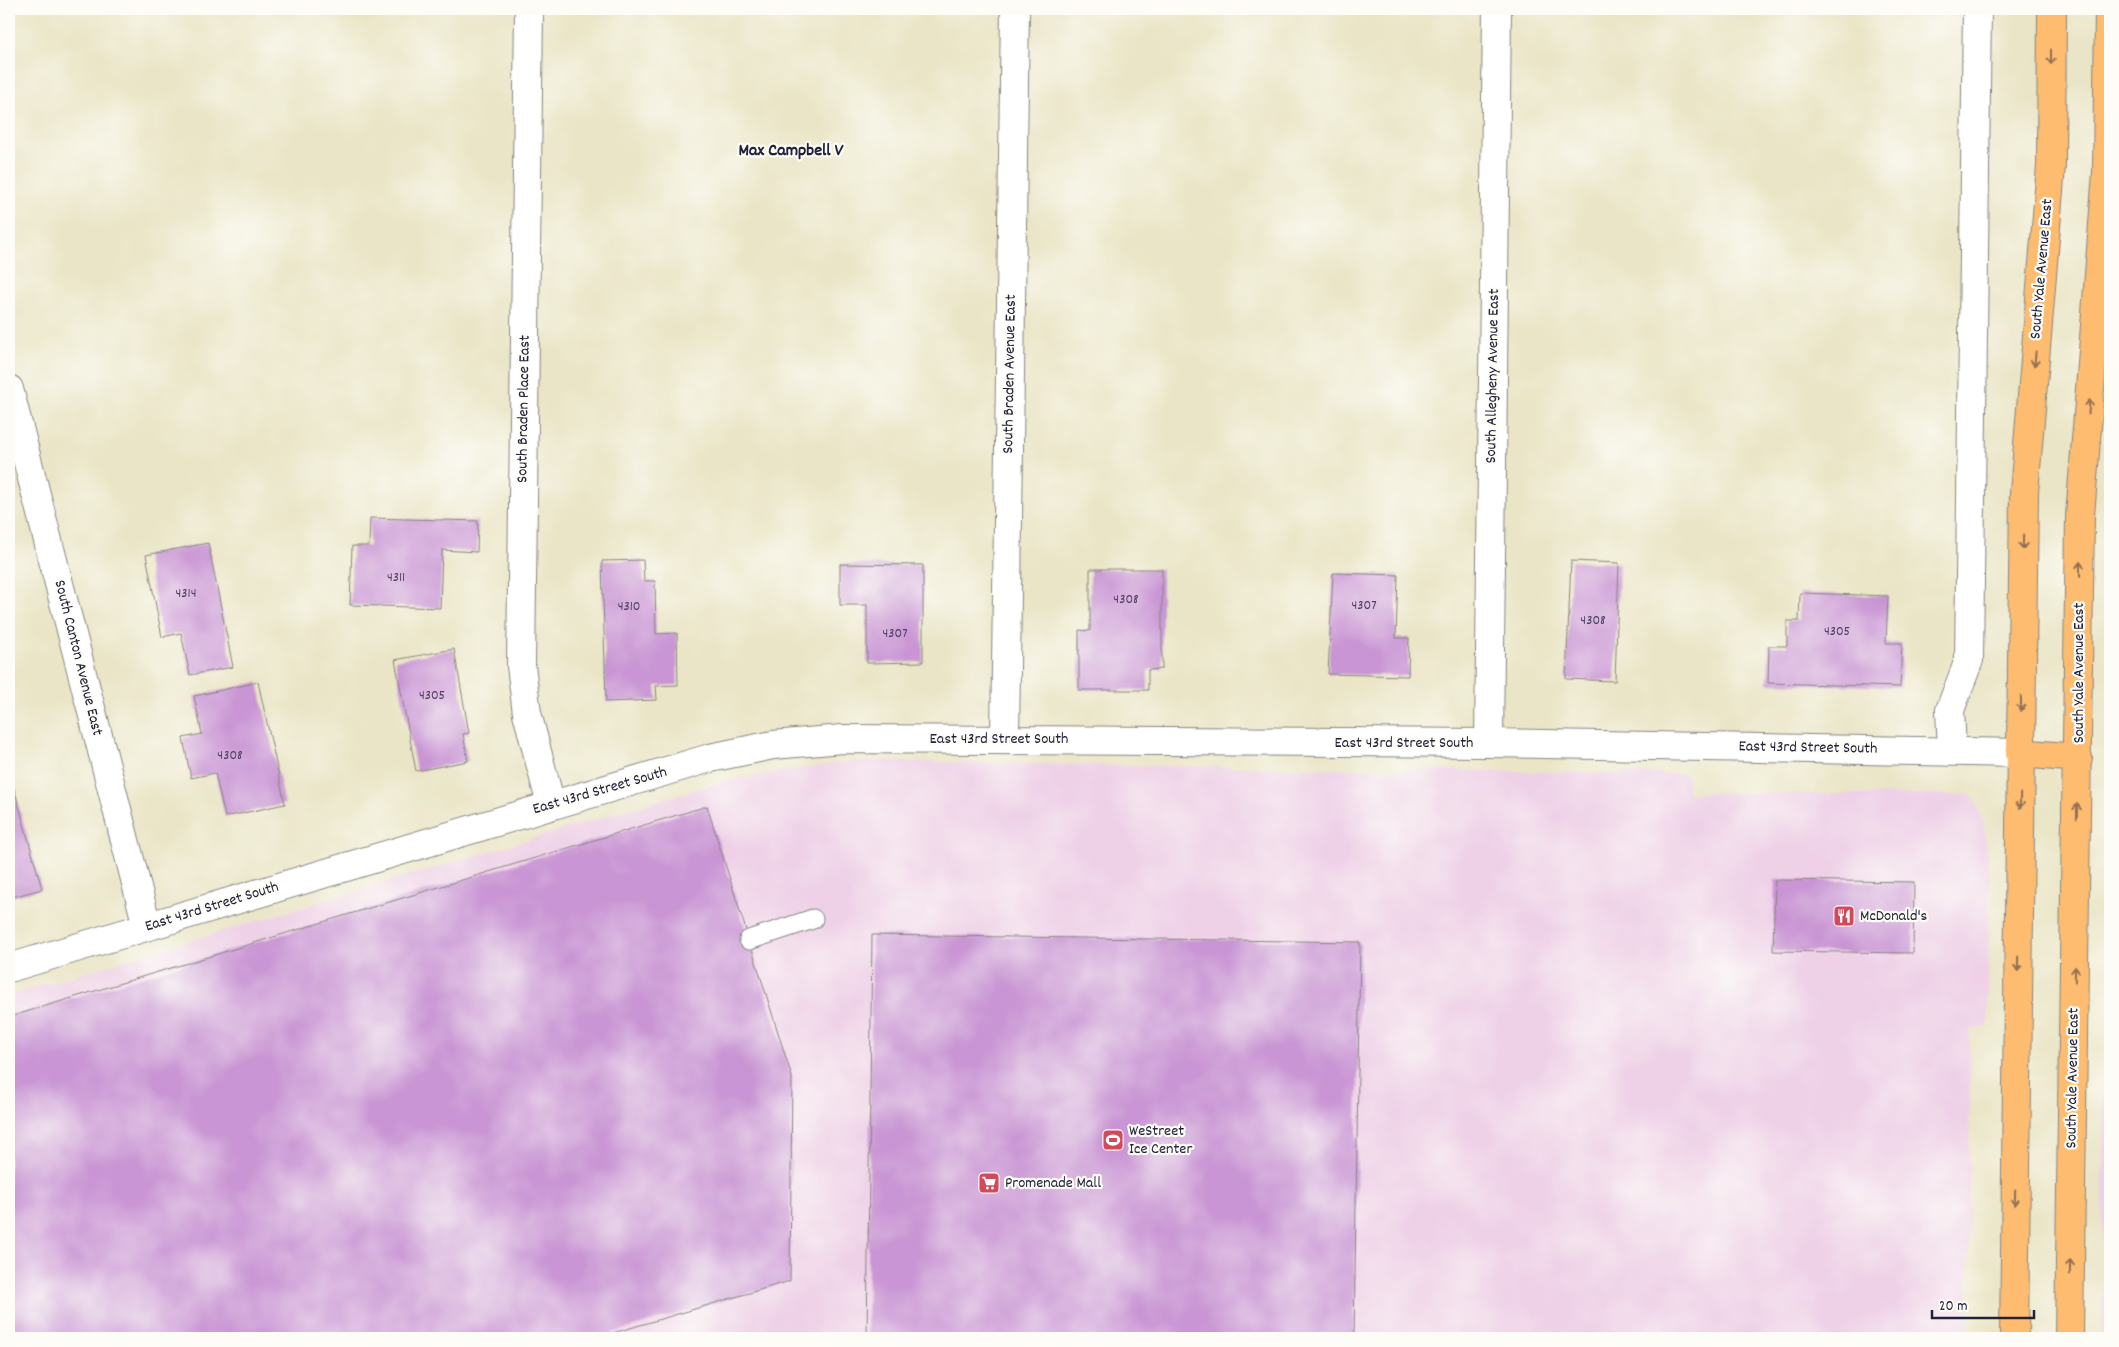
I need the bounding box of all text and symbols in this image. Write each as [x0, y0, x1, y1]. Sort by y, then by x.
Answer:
one-way arrow [2046, 49, 2056, 65]
district label: Max Campbell V [739, 139, 844, 164]
street label: South Yale Avenue East [2024, 198, 2060, 340]
street label: South Allegheny Avenue East [1480, 288, 1506, 464]
street label: South Braden Avenue East [997, 294, 1023, 454]
street label: South Braden Place East [511, 335, 537, 483]
one-way arrow [2030, 351, 2040, 367]
one-way arrow [2084, 399, 2093, 415]
one-way arrow [2018, 533, 2028, 549]
one-way arrow [2075, 561, 2085, 578]
house number: 4311 [387, 568, 405, 588]
street label: South Canton Avenue East [48, 578, 108, 738]
house number: 4314 [176, 584, 196, 604]
house number: 4308 [1113, 590, 1139, 610]
house number: 4307 [1351, 596, 1377, 616]
house number: 4310 [618, 597, 640, 617]
street label: South Yale Avenue East [2068, 603, 2091, 743]
house number: 4308 [1580, 611, 1606, 631]
house number: 4305 [1824, 622, 1850, 642]
house number: 4307 [882, 624, 908, 644]
house number: 4305 [419, 686, 445, 706]
one-way arrow [2016, 696, 2026, 712]
street label: East 43rd Street South [930, 728, 1068, 751]
street label: East 43rd Street South [1335, 732, 1473, 755]
street label: East 43rd Street South [1738, 735, 1878, 761]
house number: 4308 [217, 746, 243, 766]
street label: East 43rd Street South [530, 761, 670, 821]
one-way arrow [2015, 793, 2025, 809]
one-way arrow [2072, 804, 2082, 820]
street label: East 43rd Street South [142, 876, 282, 938]
restaurant icon: McDonald's [1832, 904, 1856, 928]
place label: McDonald's [1860, 905, 1928, 928]
one-way arrow [2013, 956, 2023, 972]
one-way arrow [2070, 966, 2080, 982]
street label: South Yale Avenue East [2060, 1007, 2086, 1149]
place label: WeStreet Ice Center [1129, 1120, 1192, 1161]
sports icon: WeStreet Ice Center [1101, 1128, 1125, 1152]
supermarket icon: Promenade Mall [977, 1171, 1001, 1195]
place label: Promenade Mall [1005, 1172, 1101, 1195]
one-way arrow [2011, 1190, 2020, 1206]
one-way arrow [2065, 1259, 2075, 1275]
scale bar [1932, 1287, 2034, 1319]
text: 20 m [1939, 1296, 1967, 1318]

